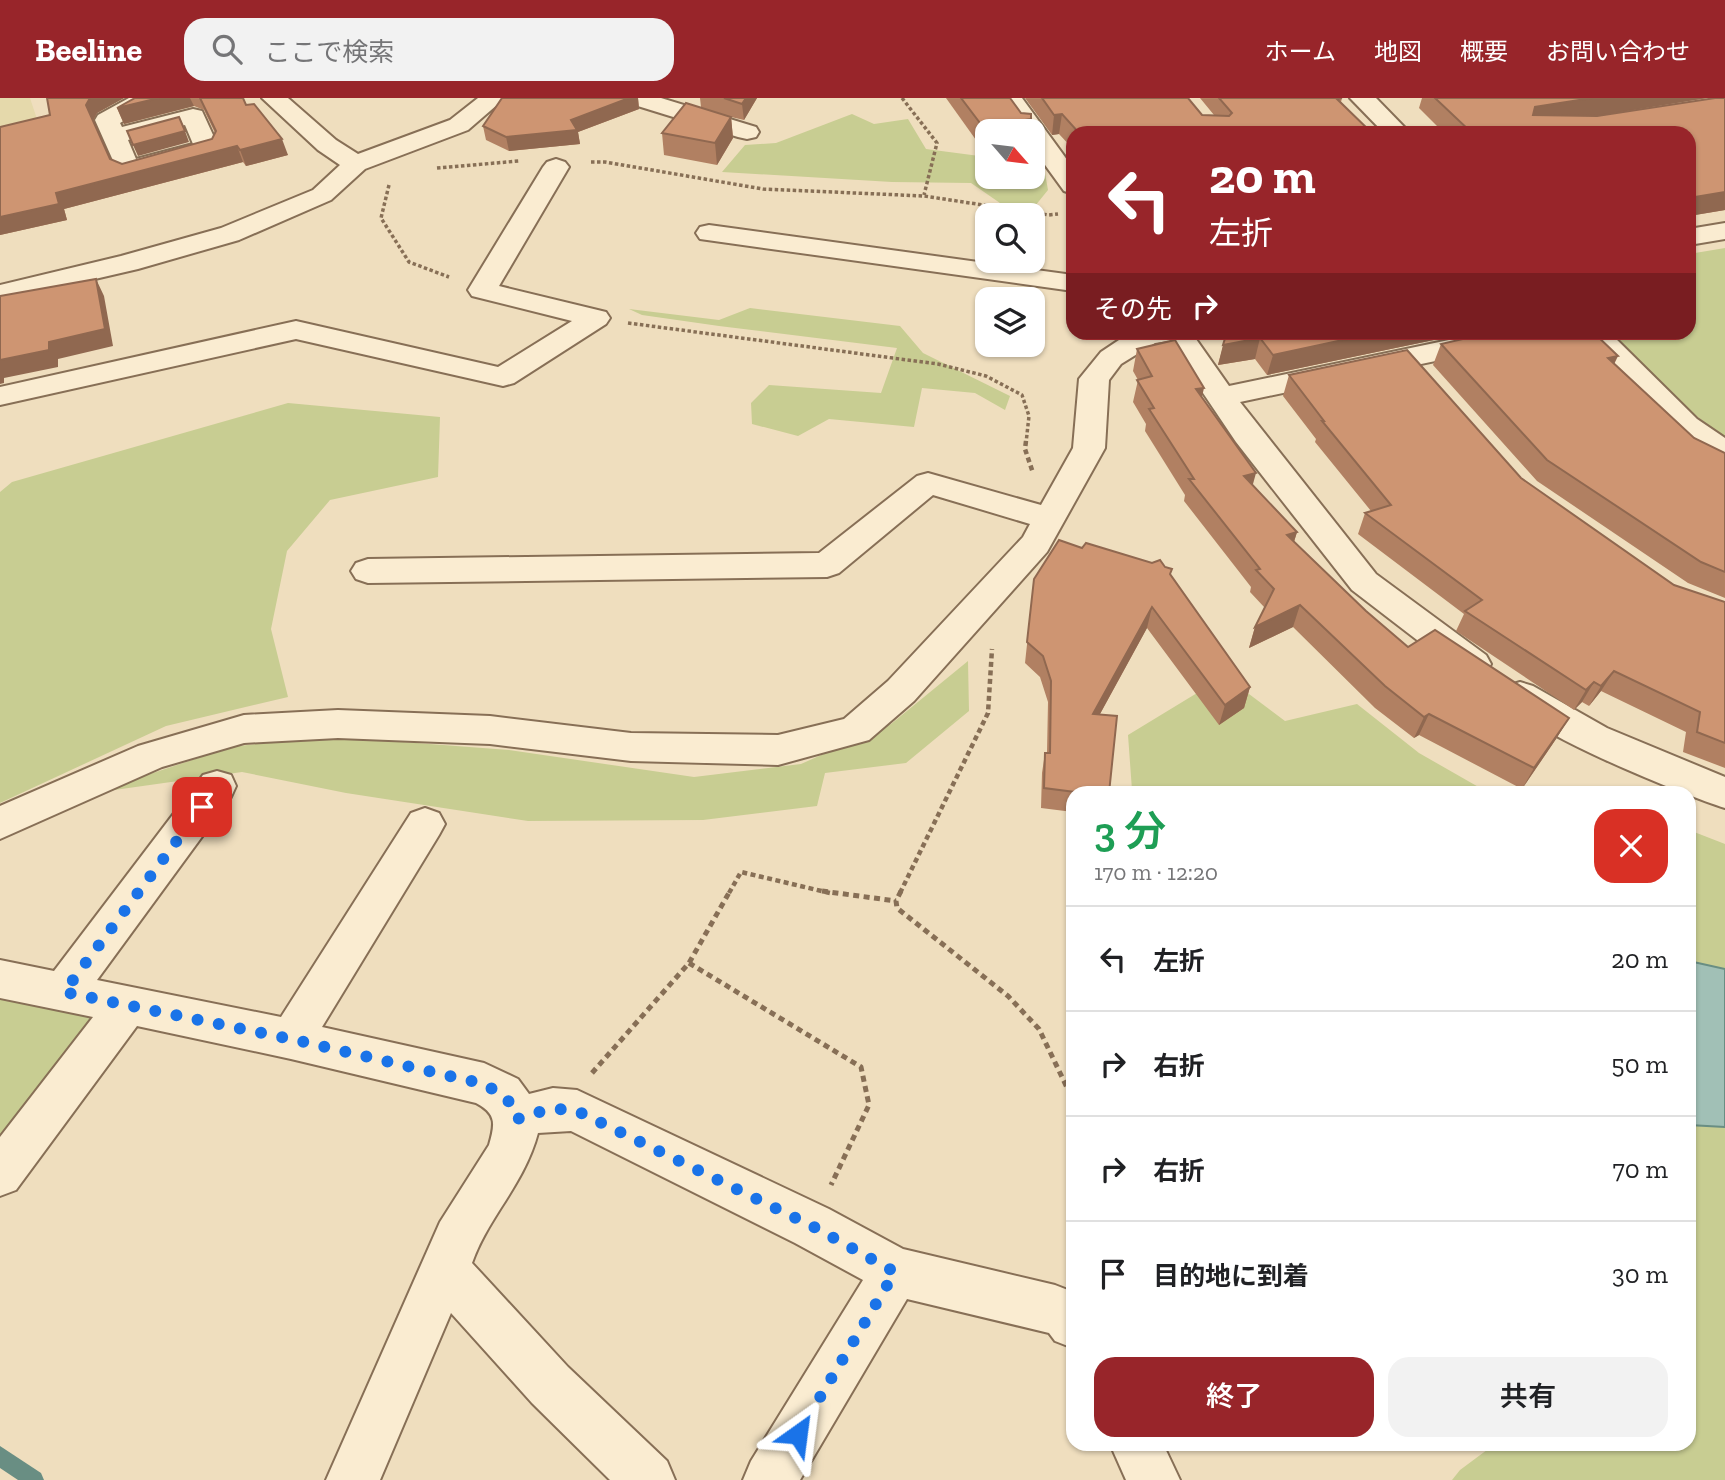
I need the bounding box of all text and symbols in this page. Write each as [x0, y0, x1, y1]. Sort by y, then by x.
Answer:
search box [184, 18, 674, 81]
text: Beeline [35, 30, 142, 69]
icon: search [208, 30, 246, 68]
text: ここで検索 [264, 36, 394, 68]
text: ホーム [1265, 37, 1336, 66]
text: 地図 [1374, 37, 1422, 66]
text: 概要 [1460, 37, 1508, 66]
text: お問い合わせ [1546, 37, 1690, 66]
north arrow [975, 119, 1045, 189]
map controls [975, 119, 1045, 357]
text: 20 m [1209, 147, 1316, 206]
icon: left [1094, 154, 1185, 245]
button: search [975, 203, 1045, 273]
text: 左折 [1209, 214, 1273, 252]
button: layers [975, 287, 1045, 357]
icon: right [1186, 287, 1224, 325]
text: その先 [1094, 293, 1172, 325]
pin [172, 777, 232, 837]
icon: arrive [183, 788, 221, 826]
text: 3 分 [1094, 806, 1166, 857]
button: close [1594, 809, 1668, 883]
text: 170 m · 12:20 [1094, 858, 1218, 886]
icon: left [1094, 940, 1132, 978]
text: 20 m [1611, 943, 1668, 975]
text: 左折 [1153, 945, 1205, 977]
icon: right [1094, 1045, 1132, 1083]
text: 50 m [1611, 1048, 1668, 1080]
text: 右折 [1153, 1050, 1205, 1082]
icon: right [1094, 1150, 1132, 1188]
text: 70 m [1612, 1153, 1668, 1185]
text: 右折 [1153, 1155, 1205, 1187]
icon: arrive [1094, 1255, 1132, 1293]
text: 30 m [1612, 1258, 1668, 1290]
text: 目的地に到着 [1153, 1260, 1309, 1292]
button: 終了 [1094, 1357, 1374, 1437]
button: 共有 [1388, 1357, 1668, 1437]
position arrow [761, 1397, 835, 1471]

